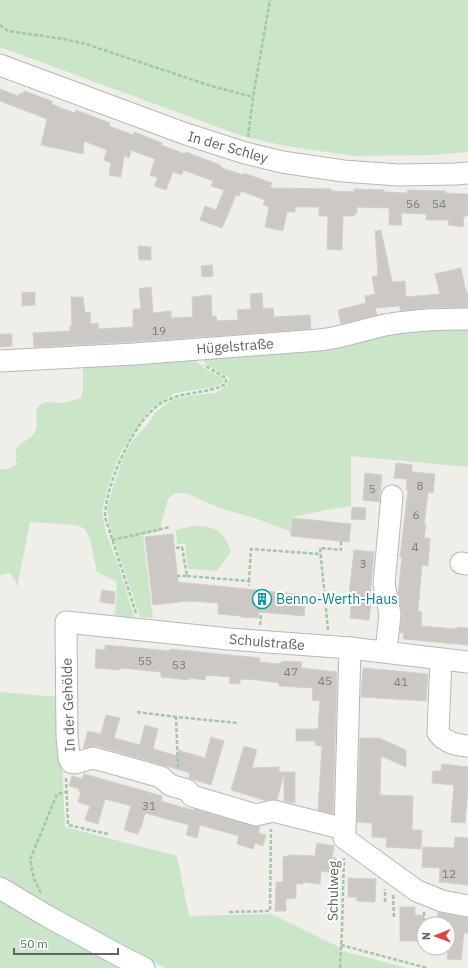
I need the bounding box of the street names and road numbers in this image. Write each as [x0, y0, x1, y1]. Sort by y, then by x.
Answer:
street label: In der Schley [186, 127, 270, 167]
street label: Hügelstraße [196, 334, 275, 358]
street label: Schulstraße [228, 630, 306, 654]
street label: In der Gehölde [57, 657, 79, 752]
street label: Schulweg [323, 860, 343, 921]

